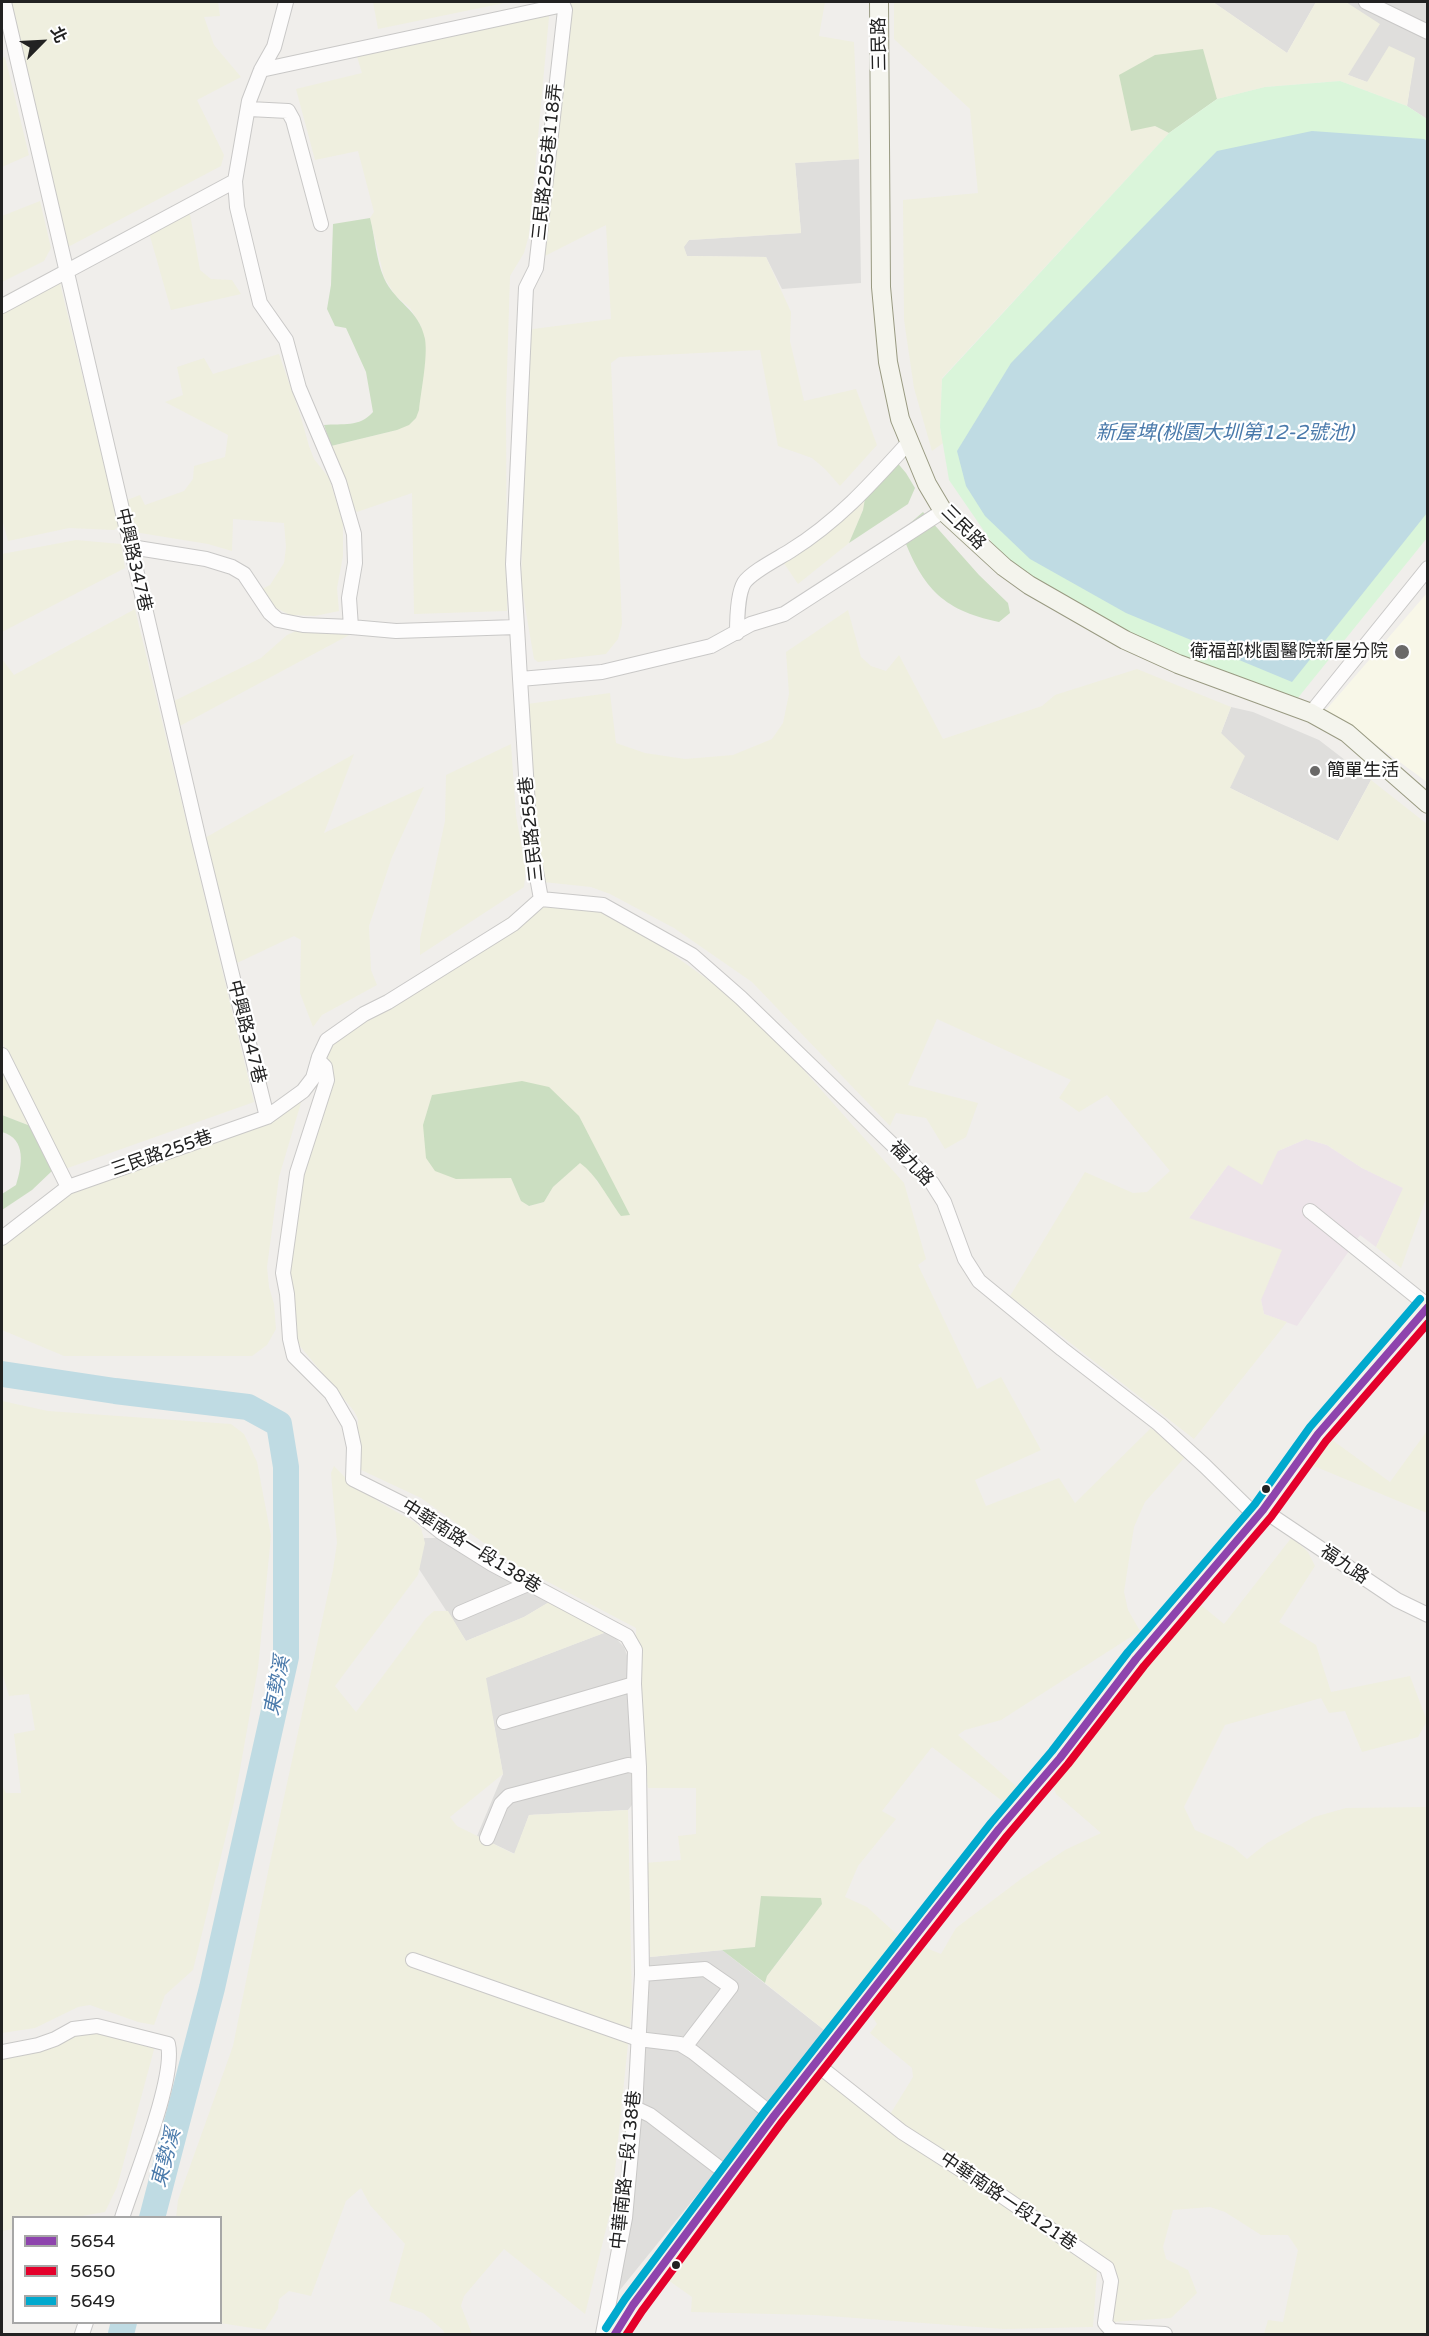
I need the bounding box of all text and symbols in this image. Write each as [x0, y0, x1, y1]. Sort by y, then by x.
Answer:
north arrow [12, 12, 72, 72]
street label: 三民路 [869, 17, 891, 71]
text: 北 [46, 23, 71, 46]
street label: 三民路255巷118弄 [529, 82, 567, 242]
water label: 新屋埤(桃園大圳第12-2號池) [1096, 422, 1354, 446]
street label: 三民路 [936, 501, 990, 555]
street label: 中興路347巷 [111, 506, 155, 614]
place label: 衛福部桃園醫院新屋分院 [1190, 641, 1388, 663]
marker: 衛福部桃園醫院新屋分院 [1393, 643, 1411, 661]
place label: 簡單生活 [1327, 760, 1399, 782]
marker: 簡單生活 [1308, 764, 1322, 778]
street label: 三民路255巷 [516, 775, 548, 883]
street label: 中興路347巷 [223, 978, 269, 1086]
street label: 三民路255巷 [108, 1127, 216, 1181]
street label: 福九路 [884, 1137, 938, 1191]
unlabelled marker [1260, 1483, 1272, 1495]
street label: 中華南路一段138巷 [397, 1495, 545, 1599]
street label: 福九路 [1316, 1541, 1372, 1589]
water label: 東勢溪 [260, 1654, 296, 1718]
street label: 中華南路一段138巷 [608, 2089, 646, 2251]
water label: 東勢溪 [148, 2126, 186, 2190]
street label: 中華南路一段121巷 [936, 2148, 1080, 2256]
legend [12, 2216, 222, 2324]
text: 5654 [70, 2230, 115, 2252]
unlabelled marker [670, 2259, 682, 2271]
text: 5650 [70, 2260, 115, 2282]
text: 5649 [70, 2290, 115, 2312]

